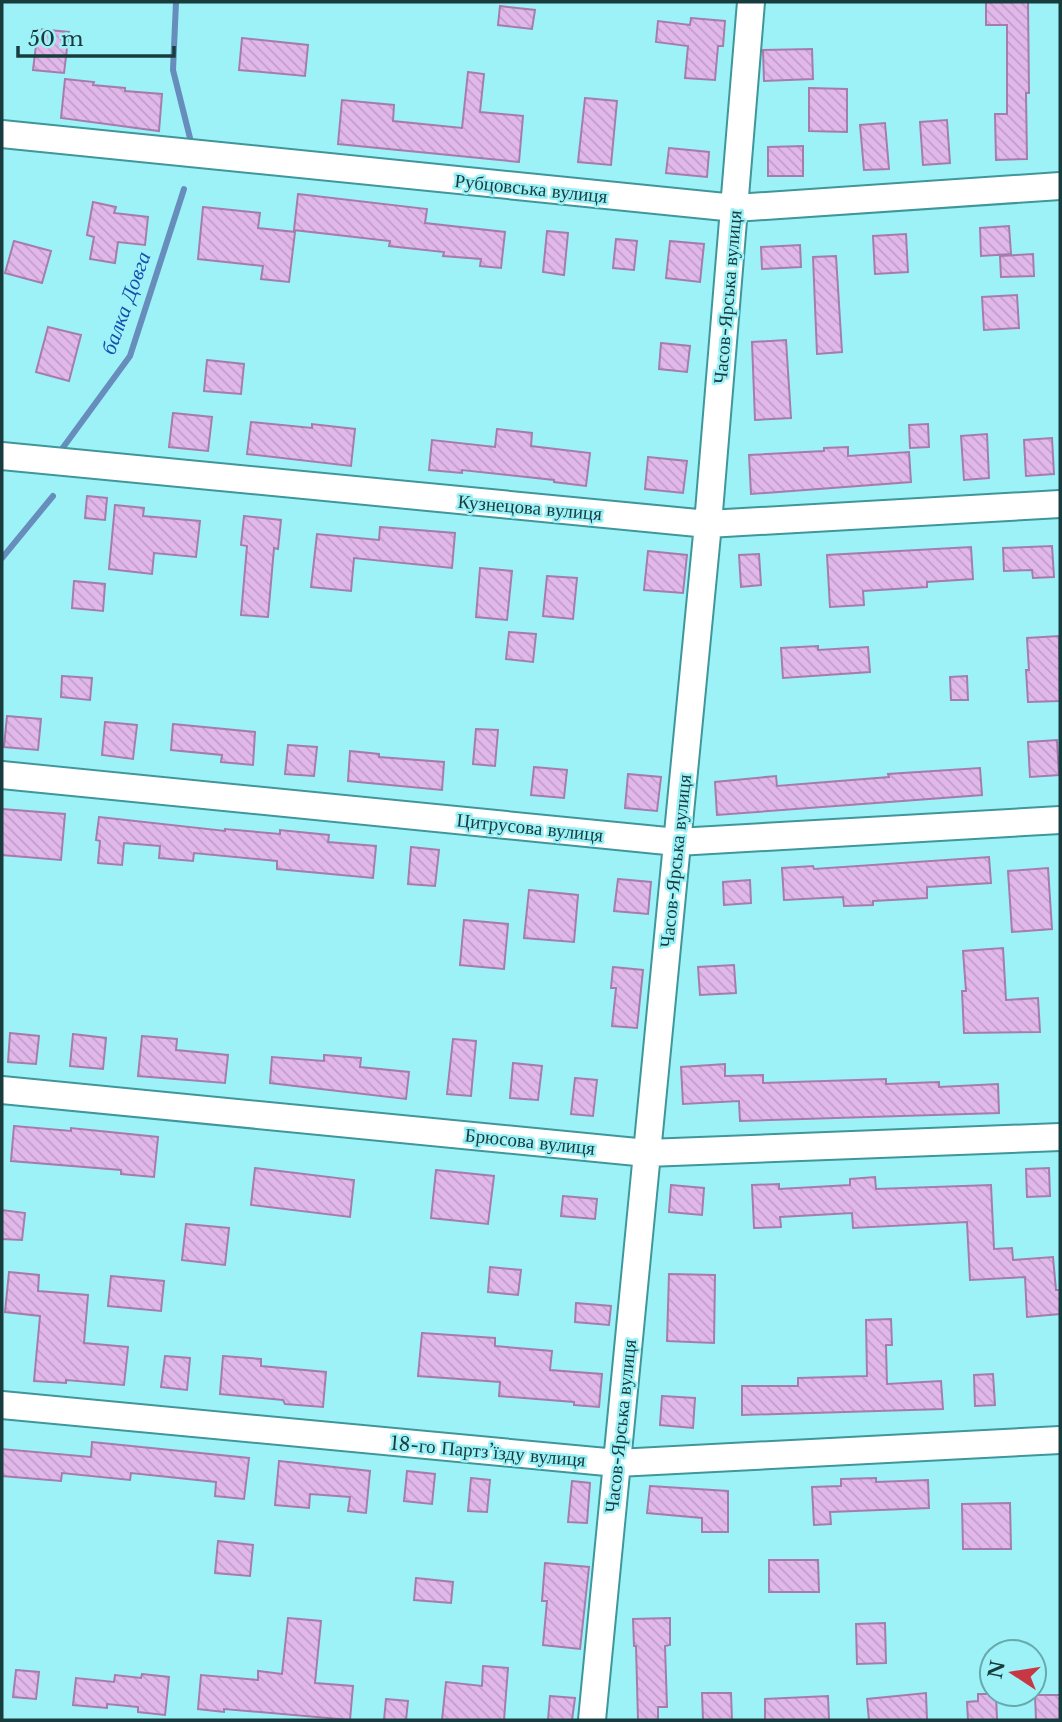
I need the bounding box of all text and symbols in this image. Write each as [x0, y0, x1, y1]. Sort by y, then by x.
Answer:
scale bar [18, 14, 173, 58]
text: 50 m [28, 26, 84, 52]
street label: Рубцовська вулиця [453, 169, 609, 208]
street label: Часов-Ярська вулиця [708, 209, 747, 385]
water label: балка Довга [95, 248, 157, 358]
street label: Кузнецова вулиця [457, 490, 603, 525]
street label: Часов-Ярська вулиця [655, 773, 696, 949]
street label: Цитрусова вулиця [456, 808, 605, 847]
street label: Брюсова вулиця [464, 1123, 596, 1160]
street label: Часов-Ярська вулиця [600, 1338, 641, 1514]
street label: 18-го Партз’їзду вулиця [389, 1432, 587, 1472]
north arrow [978, 1638, 1048, 1708]
text: N [984, 1658, 1010, 1681]

